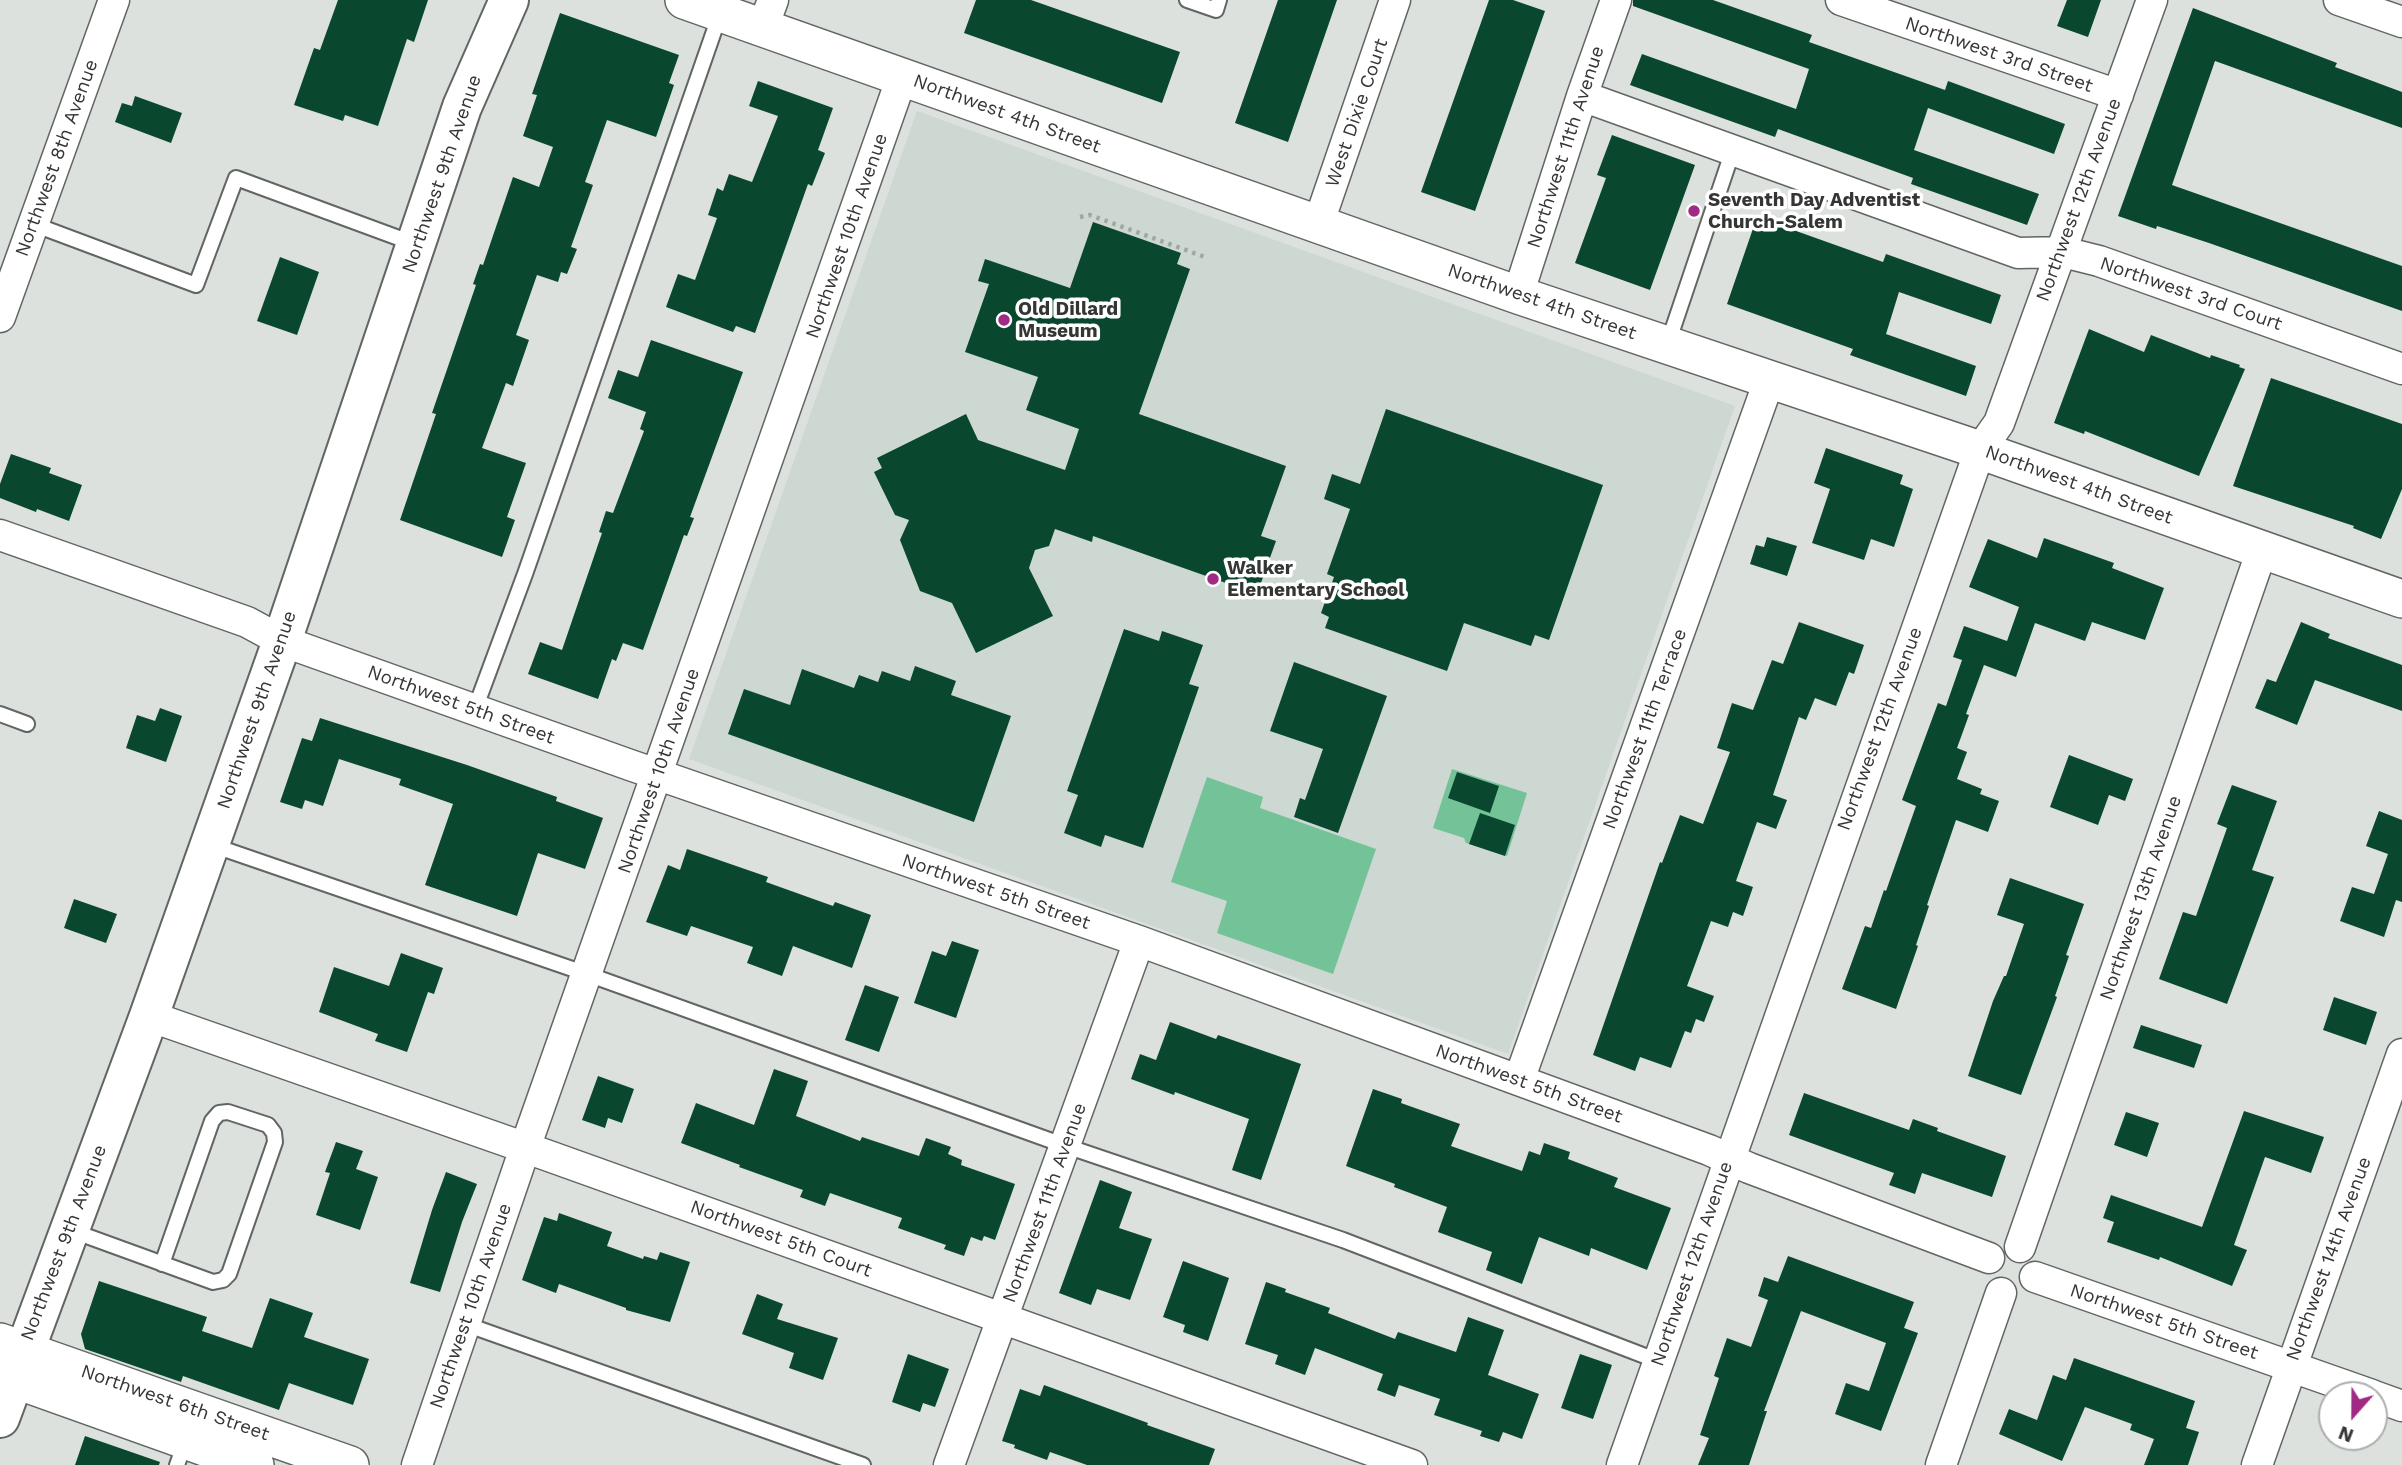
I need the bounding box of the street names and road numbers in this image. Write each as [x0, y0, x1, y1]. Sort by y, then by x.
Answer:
street label: Northwest 3rd Street [1902, 12, 2096, 98]
street label: West Dixie Court [1321, 36, 1393, 190]
street label: Northwest 11th Avenue [1523, 43, 1609, 251]
street label: Northwest 8th Avenue [11, 56, 103, 260]
street label: Northwest 4th Street [910, 69, 1104, 159]
street label: Northwest 9th Avenue [397, 72, 487, 276]
street label: Northwest 12th Avenue [2032, 95, 2126, 305]
street label: Northwest 10th Avenue [801, 130, 893, 342]
street label: Northwest 3rd Court [2097, 252, 2285, 336]
street label: Northwest 4th Street [1445, 259, 1639, 345]
street label: Northwest 4th Street [1982, 440, 2176, 530]
street label: Northwest 9th Avenue [212, 608, 302, 812]
street label: Northwest 12th Avenue [1833, 624, 1927, 834]
street label: Northwest 11th Terrace [1598, 626, 1692, 832]
street label: Northwest 5th Street [364, 661, 558, 749]
street label: Northwest 10th Avenue [613, 665, 705, 877]
street label: Northwest 13th Avenue [2095, 793, 2187, 1003]
street label: Northwest 5th Street [899, 849, 1093, 935]
street label: Northwest 5th Street [1432, 1040, 1626, 1128]
street label: Northwest 11th Avenue [998, 1100, 1092, 1306]
street label: Northwest 9th Avenue [16, 1142, 112, 1344]
street label: Northwest 14th Avenue [2281, 1154, 2377, 1364]
street label: Northwest 12th Avenue [1646, 1159, 1738, 1369]
street label: Northwest 5th Court [687, 1196, 875, 1282]
street label: Northwest 10th Avenue [425, 1200, 517, 1412]
street label: Northwest 5th Street [2067, 1279, 2261, 1365]
street label: Northwest 6th Street [78, 1360, 272, 1446]

